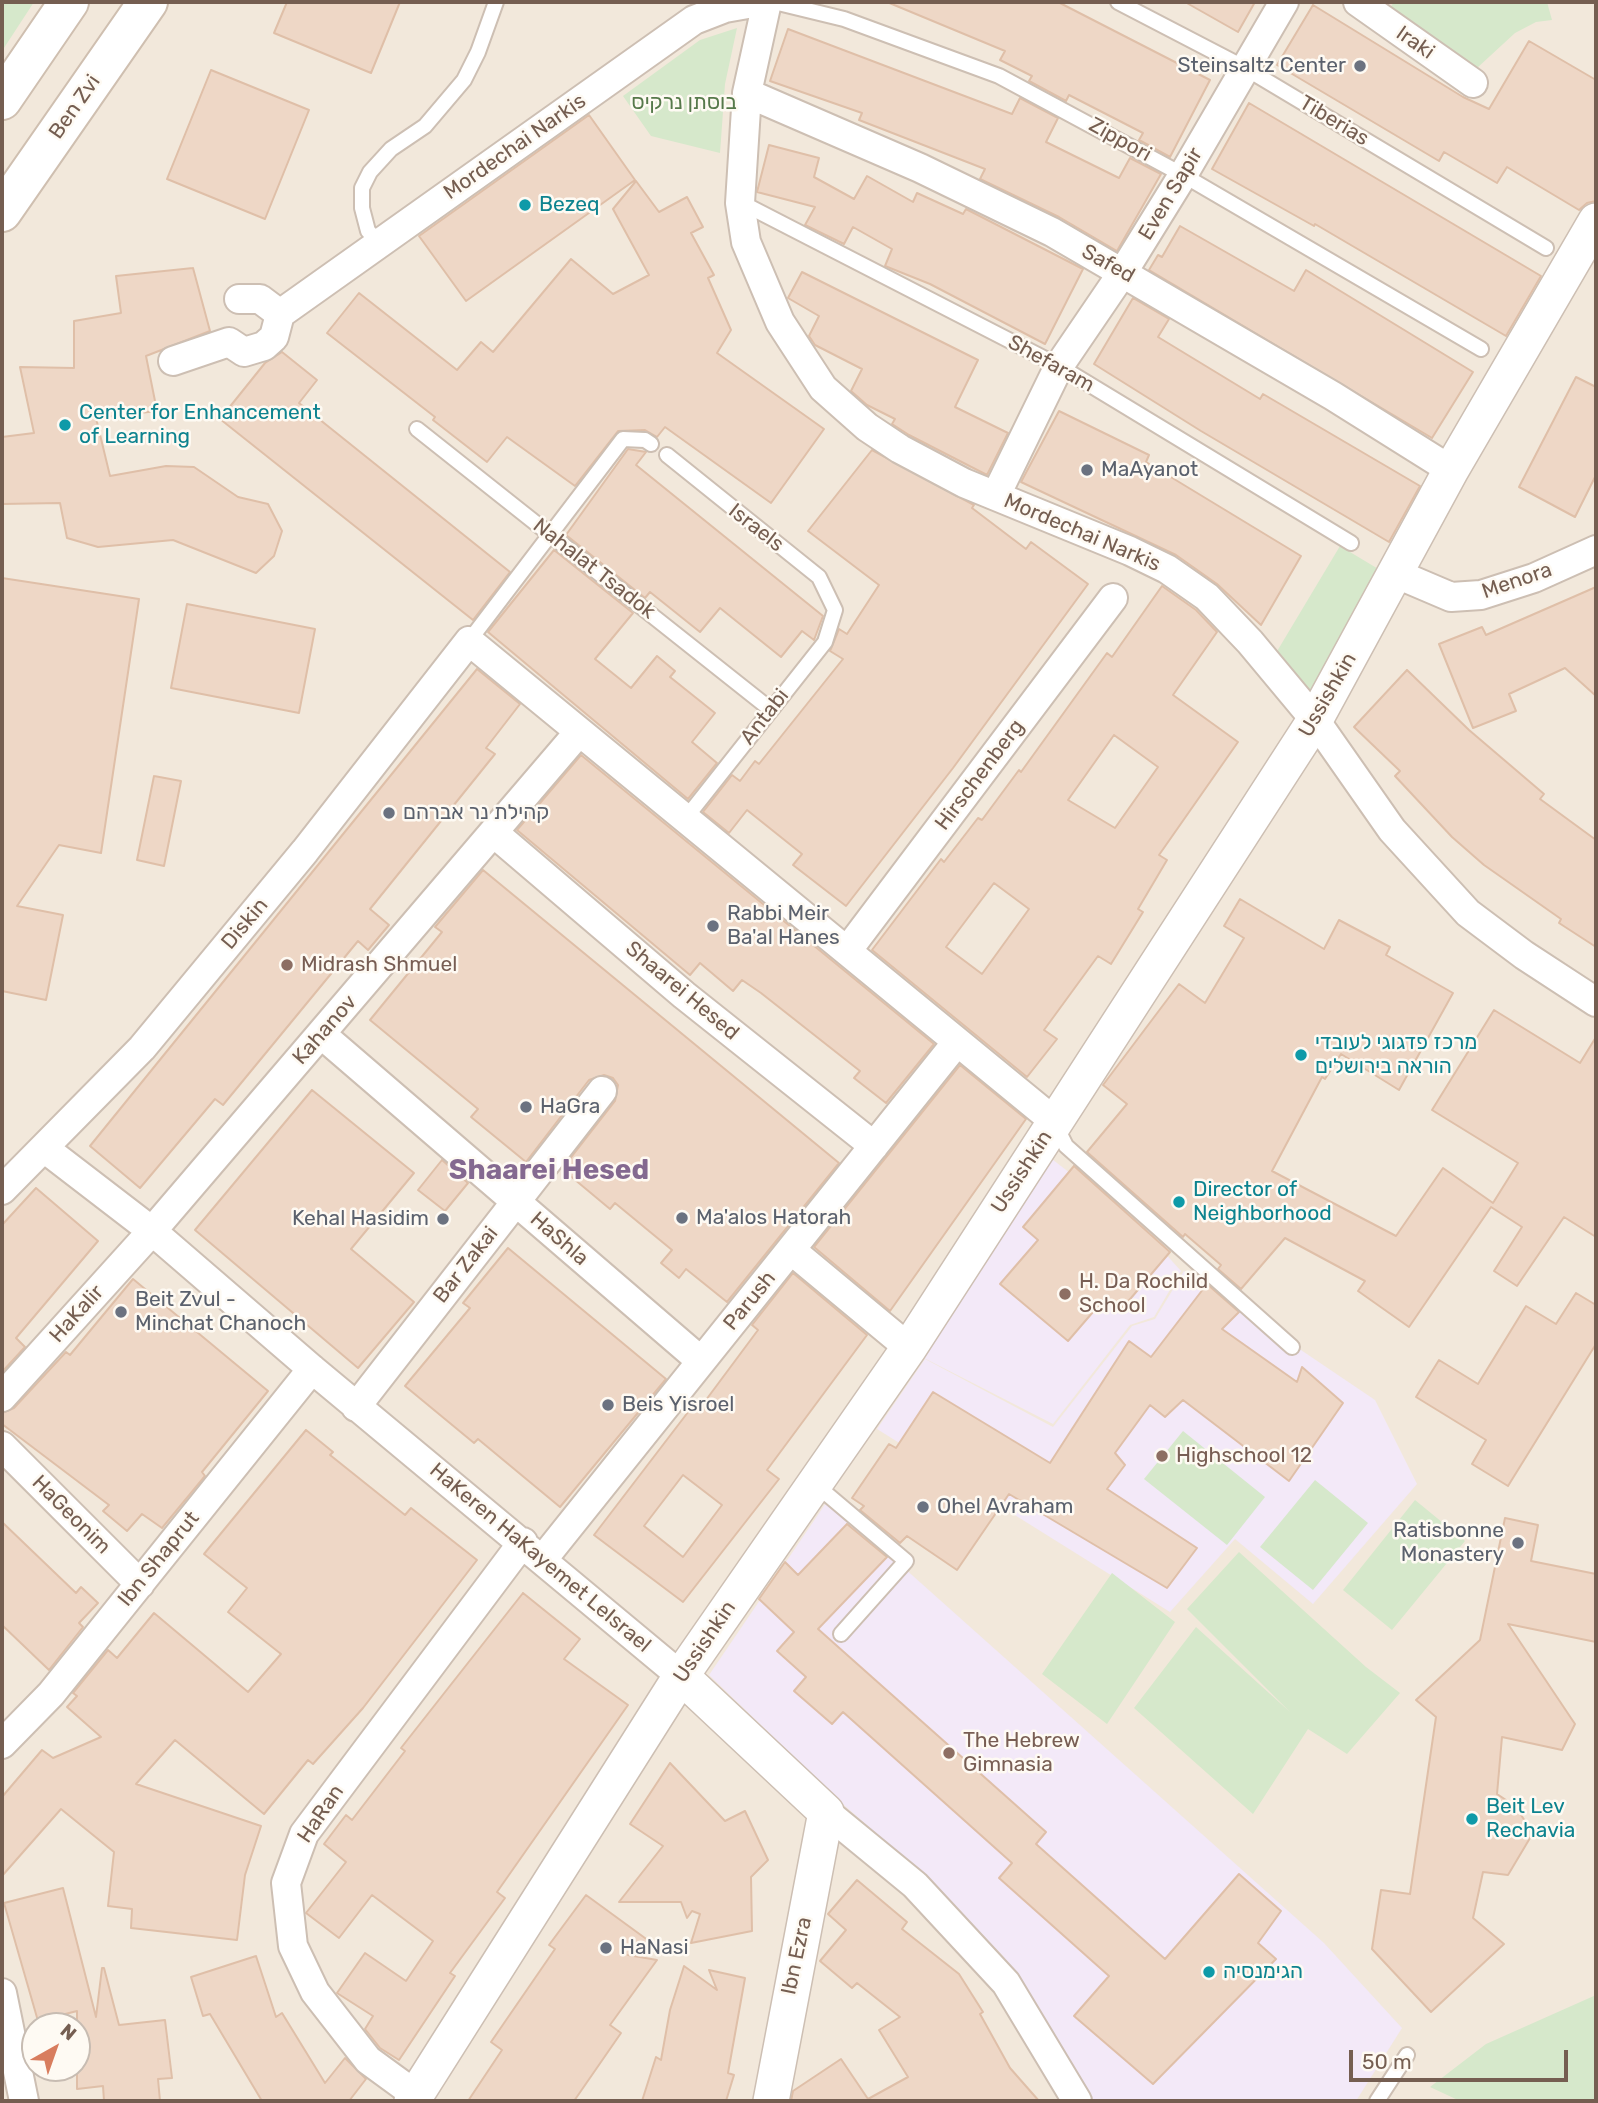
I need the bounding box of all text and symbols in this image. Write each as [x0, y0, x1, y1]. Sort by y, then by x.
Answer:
street label: Iraki [1391, 21, 1439, 65]
place label: Steinsaltz Center [1177, 53, 1346, 79]
marker: Steinsaltz Center [1352, 58, 1368, 74]
street label: Ben Zvi [44, 70, 106, 144]
street label: Mordechai Narkis [439, 89, 591, 205]
park label: בוסתן נרקיס [631, 90, 737, 116]
street label: Tiberias [1295, 90, 1373, 152]
street label: Zippori [1084, 113, 1156, 167]
street label: Even Sapir [1134, 143, 1208, 245]
place label: Bezeq [539, 192, 600, 218]
marker: Bezeq [517, 197, 533, 213]
street label: Safed [1077, 239, 1139, 289]
street label: Shefaram [1003, 330, 1099, 398]
place label: Center for Enhancement of Learning [79, 400, 321, 450]
marker: Center for Enhancement of Learning [57, 417, 73, 433]
place label: MaAyanot [1101, 457, 1198, 483]
marker: MaAyanot [1079, 462, 1095, 478]
street label: Mordechai Narkis [1000, 489, 1164, 577]
street label: Israels [723, 499, 789, 557]
street label: Nahalat Tsadok [528, 513, 660, 625]
street label: Menora [1479, 557, 1555, 605]
street label: Ussishkin [1294, 648, 1362, 742]
street label: Antabi [735, 684, 795, 750]
street label: Hirschenberg [930, 715, 1030, 835]
place label: קהילת נר אברהם [403, 800, 549, 826]
marker: קהילת נר אברהם [381, 805, 397, 821]
street label: Diskin [216, 893, 274, 955]
place label: Rabbi Meir Ba'al Hanes [727, 901, 840, 951]
marker: Rabbi Meir Ba'al Hanes [705, 918, 721, 934]
street label: Shaarei Hesed [620, 936, 744, 1046]
place label: Midrash Shmuel [301, 952, 457, 978]
marker: Midrash Shmuel [279, 957, 295, 973]
street label: Kahanov [288, 990, 362, 1070]
place label: מרכז פדגוגי לעובדי הוראה בירושלים [1315, 1030, 1477, 1080]
marker: מרכז פדגוגי לעובדי הוראה בירושלים [1293, 1047, 1309, 1063]
place label: HaGra [540, 1094, 600, 1120]
marker: HaGra [518, 1099, 534, 1115]
street label: Ussishkin [986, 1126, 1058, 1218]
district label: Shaarei Hesed [449, 1154, 649, 1188]
place label: Director of Neighborhood [1193, 1177, 1332, 1227]
marker: Director of Neighborhood [1171, 1194, 1187, 1210]
place label: Ma'alos Hatorah [696, 1205, 851, 1231]
place label: Kehal Hasidim [292, 1206, 429, 1232]
street label: HaShla [525, 1207, 593, 1271]
marker: Ma'alos Hatorah [674, 1210, 690, 1226]
marker: Kehal Hasidim [435, 1211, 451, 1227]
street label: Bar Zakai [428, 1222, 504, 1308]
street label: Parush [718, 1266, 782, 1336]
place label: H. Da Rochild School [1079, 1269, 1208, 1319]
street label: HaKalir [45, 1280, 109, 1348]
marker: H. Da Rochild School [1057, 1286, 1073, 1302]
place label: Beit Zvul - Minchat Chanoch [135, 1287, 306, 1337]
marker: Beit Zvul - Minchat Chanoch [113, 1304, 129, 1320]
place label: Beis Yisroel [622, 1392, 734, 1418]
marker: Beis Yisroel [600, 1397, 616, 1413]
place label: Highschool 12 [1176, 1443, 1312, 1469]
marker: Highschool 12 [1154, 1448, 1170, 1464]
street label: HaKeren HaKayemet LeIsrael [424, 1458, 656, 1658]
street label: HaGeonim [26, 1470, 116, 1560]
place label: Ohel Avraham [937, 1494, 1074, 1520]
marker: Ohel Avraham [915, 1499, 931, 1515]
street label: Ibn Shaprut [113, 1506, 205, 1612]
place label: Ratisbonne Monastery [1393, 1518, 1504, 1568]
marker: Ratisbonne Monastery [1510, 1535, 1526, 1551]
street label: Ussishkin [668, 1596, 742, 1688]
place label: The Hebrew Gimnasia [963, 1728, 1080, 1778]
marker: The Hebrew Gimnasia [941, 1745, 957, 1761]
street label: HaRan [292, 1780, 350, 1848]
place label: Beit Lev Rechavia [1486, 1794, 1575, 1844]
marker: Beit Lev Rechavia [1464, 1811, 1480, 1827]
street label: Ibn Ezra [776, 1915, 818, 1997]
place label: HaNasi [620, 1935, 689, 1961]
marker: HaNasi [598, 1940, 614, 1956]
place label: הגימנסיה [1223, 1959, 1303, 1985]
marker: הגימנסיה [1201, 1964, 1217, 1980]
north arrow [21, 2012, 91, 2082]
text: N [56, 2019, 81, 2045]
scale bar [1353, 2036, 1572, 2080]
text: 50 m [1362, 2049, 1412, 2074]

